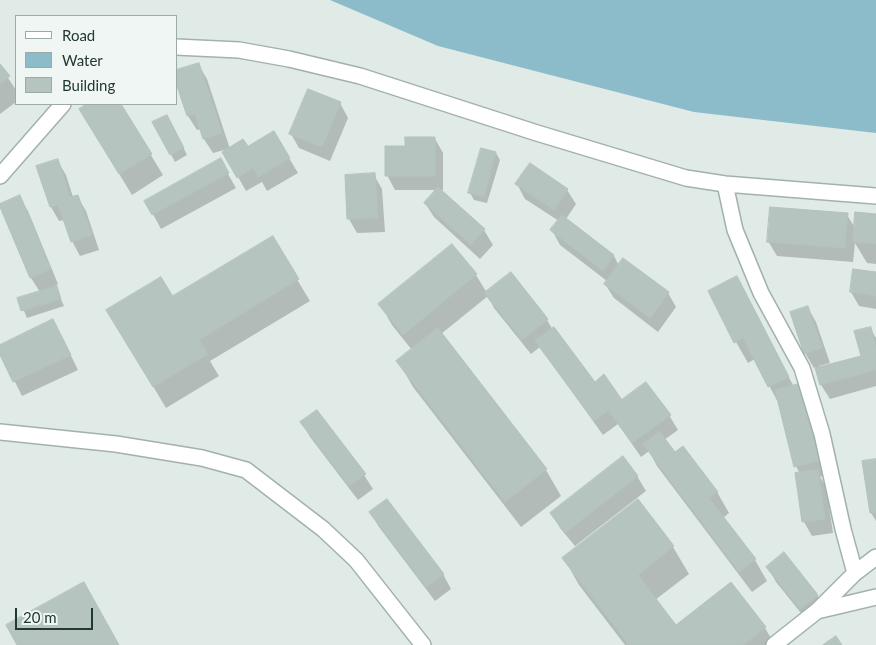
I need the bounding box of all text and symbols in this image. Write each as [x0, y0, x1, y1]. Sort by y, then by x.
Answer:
legend [15, 15, 178, 105]
text: Road [62, 26, 95, 44]
text: Water [62, 51, 103, 69]
text: Building [62, 76, 115, 94]
scale bar [18, 598, 95, 630]
text: 20 m [23, 608, 57, 626]

